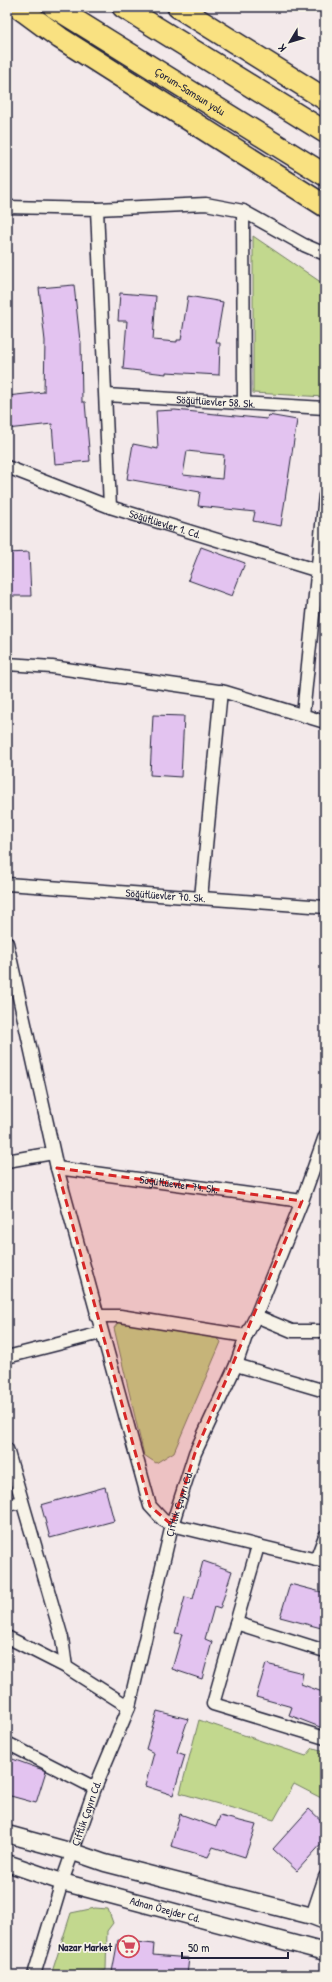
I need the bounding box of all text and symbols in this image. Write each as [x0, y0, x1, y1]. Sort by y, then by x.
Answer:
north arrow [270, 22, 310, 62]
text: K [275, 41, 289, 55]
street label: Çorum-Samsun yolu [152, 64, 228, 119]
street label: Söğütlüevler 58. Sk. [176, 392, 256, 411]
street label: Söğütlüevler 1. Cd. [127, 506, 203, 541]
street label: Söğütlüevler 70. Sk. [125, 886, 206, 905]
street label: Söğütlüevler 74. Sk. [139, 1172, 219, 1197]
street label: Çiftlik Çayırı Cd. [162, 1469, 196, 1538]
street label: Çiftlik Çayırı Cd. [68, 1779, 104, 1848]
street label: Adnan Özejder Cd. [128, 1893, 202, 1926]
supermarket icon: Nazar Market [115, 1934, 141, 1960]
scale bar [182, 1934, 288, 1960]
text: 50 m [188, 1939, 209, 1956]
place label: Nazar Market [58, 1940, 113, 1954]

